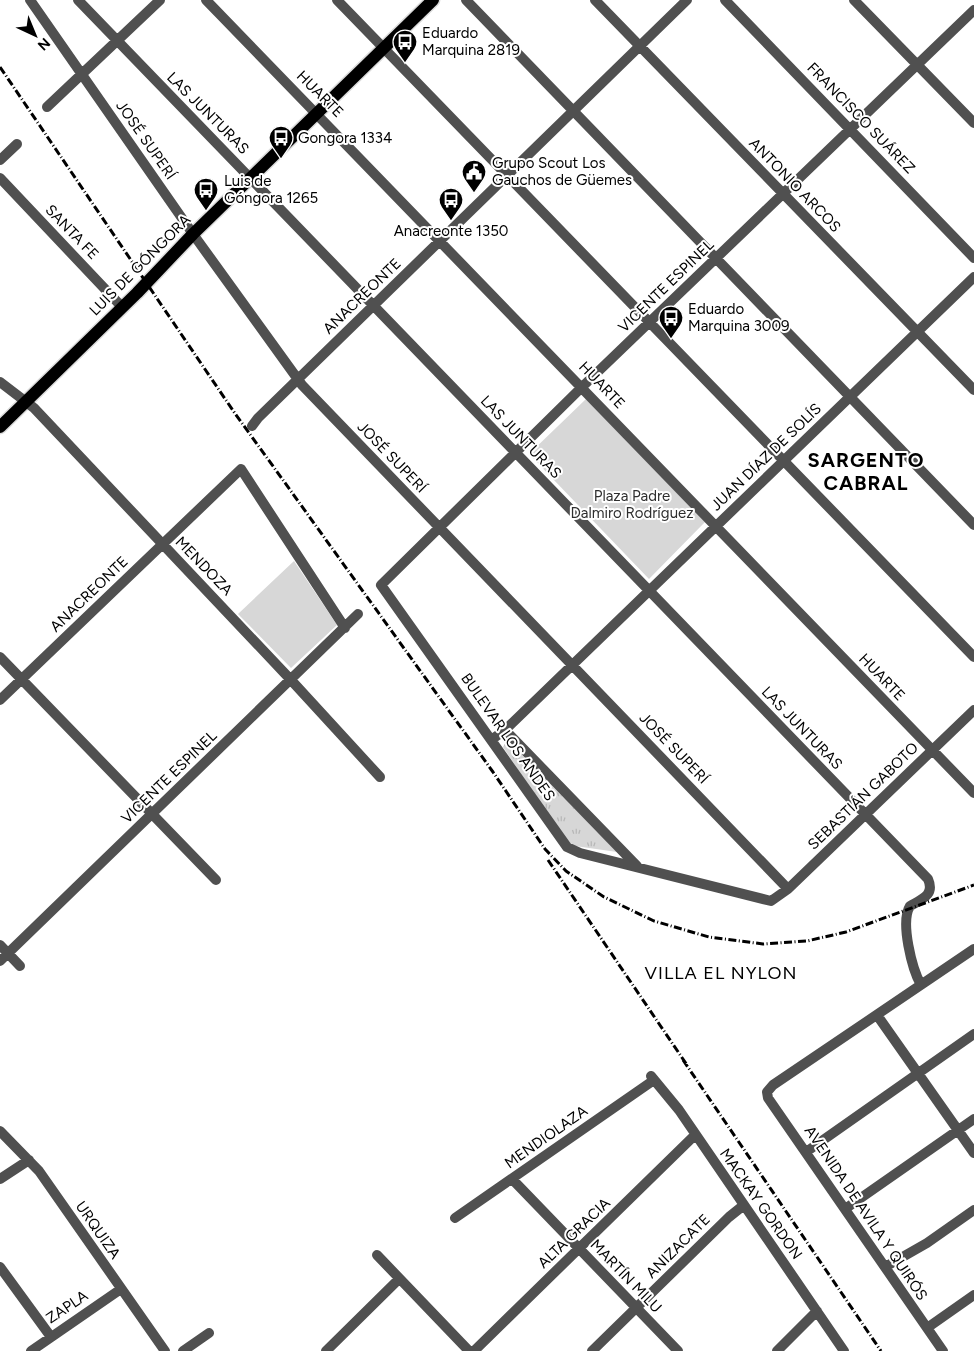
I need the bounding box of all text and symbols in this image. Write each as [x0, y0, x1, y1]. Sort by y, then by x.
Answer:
north arrow [10, 10, 60, 60]
place label: Eduardo Marquina 2819 [422, 24, 520, 59]
bus stop icon: Eduardo Marquina 2819 [392, 29, 418, 63]
text: N [34, 34, 53, 54]
street label: FRANCISCO SUÁREZ [803, 59, 919, 177]
street label: HUARTE [293, 67, 347, 121]
street label: LAS JUNTURAS [163, 68, 253, 158]
street label: JOSÉ SUPERÍ [112, 97, 180, 184]
bus stop icon: Gongora 1334 [268, 125, 294, 159]
place label: Gongora 1334 [298, 129, 392, 147]
street label: ANTONIO ARCOS [745, 134, 845, 236]
place label: Grupo Scout Los Gauchos de Güemes [492, 154, 632, 189]
public building icon: Grupo Scout Los Gauchos de Güemes [461, 159, 487, 193]
place label: Luis de Góngora 1265 [224, 172, 318, 207]
bus stop icon: Luis de Góngora 1265 [193, 177, 219, 211]
bus stop icon: Anacreonte 1350 [438, 187, 464, 221]
street label: SANTA FE [42, 201, 102, 263]
street label: LUIS DE GÓNGORA [86, 211, 194, 319]
place label: Anacreonte 1350 [394, 222, 508, 240]
street label: VICENTE ESPINEL [615, 236, 718, 336]
street label: ANACREONTE [319, 254, 405, 338]
place label: Eduardo Marquina 3009 [688, 300, 790, 335]
bus stop icon: Eduardo Marquina 3009 [658, 305, 684, 339]
street label: HUARTE [575, 358, 629, 412]
street label: LAS JUNTURAS [477, 392, 565, 482]
street label: JUAN DÍAZ DE SOLÍS [707, 400, 825, 514]
street label: JOSÉ SUPERÍ [354, 418, 431, 497]
district label: SARGENTO CABRAL [808, 448, 924, 495]
park label: Plaza Padre Dalmiro Rodríguez [570, 487, 694, 522]
street label: MENDOZA [172, 533, 236, 599]
street label: ANACREONTE [46, 552, 132, 636]
street label: HUARTE [855, 650, 909, 704]
street label: BULEVAR LOS ANDES [457, 670, 559, 804]
street label: LAS JUNTURAS [758, 683, 846, 773]
street label: JOSÉ SUPERÍ [636, 709, 713, 788]
street label: VICENTE ESPINEL [118, 727, 221, 827]
street label: SEBASTIÁN GABOTO [804, 739, 922, 853]
district label: VILLA EL NYLON [645, 962, 797, 984]
street label: MENDIOLAZA [501, 1102, 591, 1172]
street label: AVENIDA DE AVILA Y QUIRÓS [801, 1122, 931, 1304]
street label: MACKAY GORDON [716, 1145, 806, 1263]
street label: ALTA GRACIA [534, 1194, 614, 1272]
street label: URQUIZA [72, 1198, 124, 1262]
street label: ANIZACATE [642, 1210, 714, 1282]
street label: MARTÍN MILU [587, 1236, 665, 1316]
street label: ZAPLA [43, 1287, 91, 1327]

